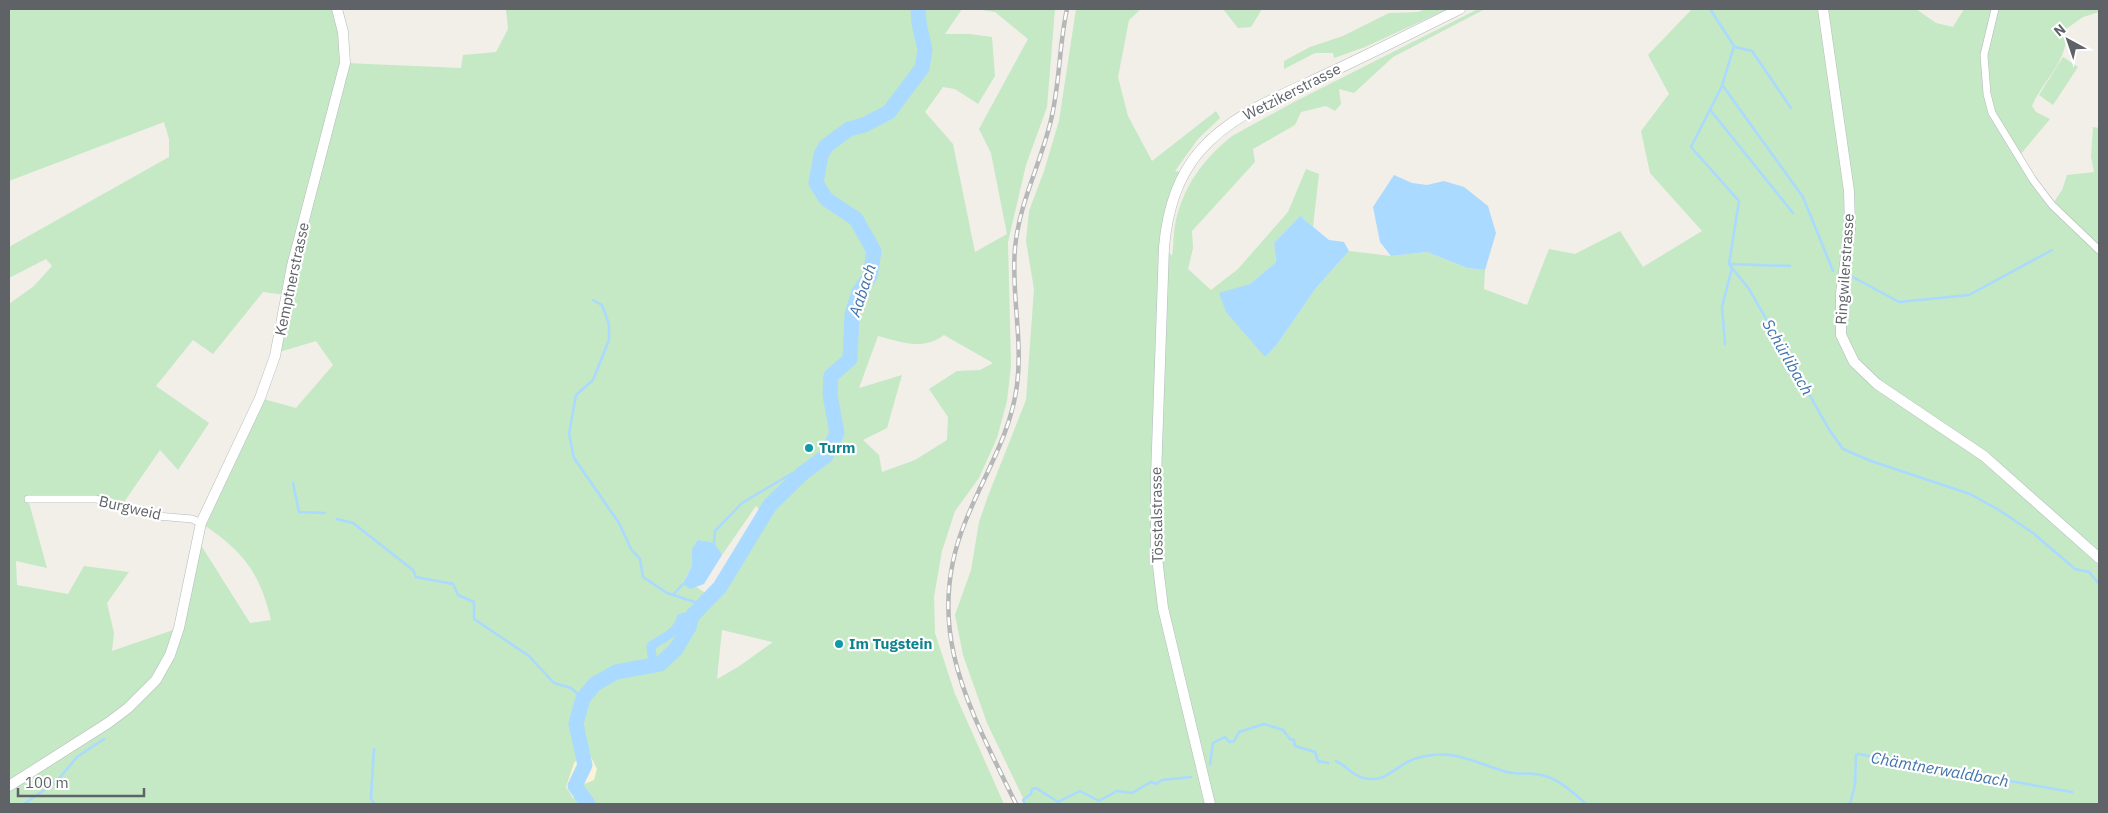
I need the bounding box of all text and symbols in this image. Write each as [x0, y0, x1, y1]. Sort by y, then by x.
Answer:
north arrow [2043, 15, 2093, 65]
text: N [2050, 20, 2069, 40]
street label: Wetzikerstrasse [1240, 59, 1344, 124]
street label: Ringwilerstrasse [1831, 213, 1858, 325]
street label: Kemptnerstrasse [270, 221, 313, 337]
water label: Aabach [844, 261, 880, 320]
water label: Schürlibach [1758, 315, 1818, 399]
place label: Turm [819, 438, 856, 457]
marker: Turm [803, 442, 815, 454]
street label: Tösstalstrasse [1146, 467, 1167, 563]
street label: Burgweid [97, 491, 163, 524]
place label: Im Tugstein [849, 634, 933, 653]
marker: Im Tugstein [833, 638, 845, 650]
water label: Chämtnerwaldbach [1870, 747, 2010, 791]
scale bar [18, 766, 144, 798]
text: 100 m [25, 773, 69, 792]

